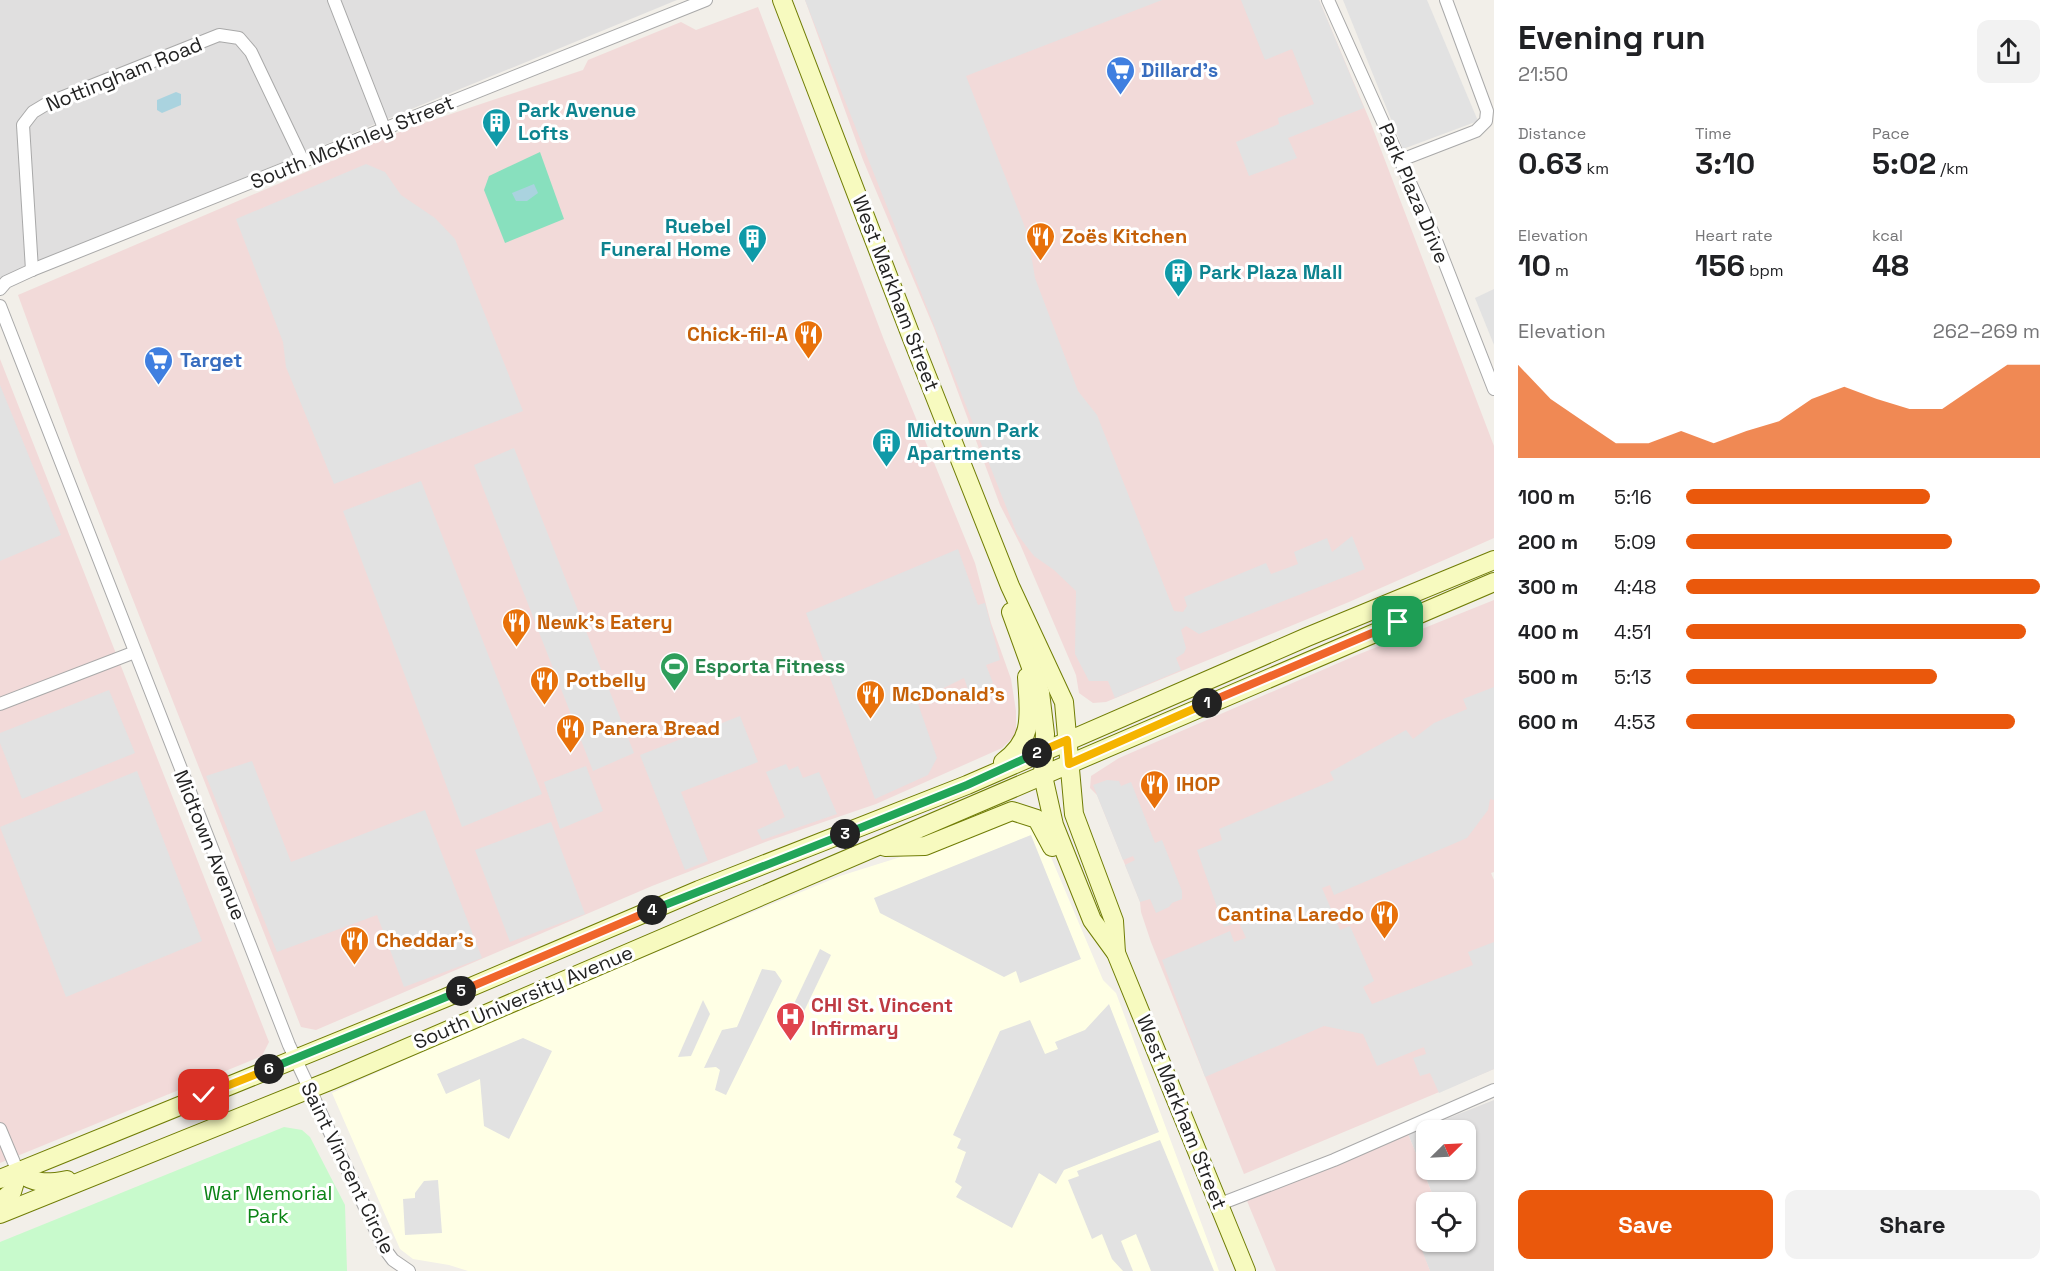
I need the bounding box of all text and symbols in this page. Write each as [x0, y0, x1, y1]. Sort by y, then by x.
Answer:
text: Evening run [1518, 17, 1706, 59]
button: share [1977, 20, 2040, 83]
street label: Nottingham Road [42, 31, 206, 117]
supermarket icon: Dillard's [1104, 54, 1136, 96]
place label: Dillard's [1141, 57, 1218, 83]
text: 21:50 [1518, 61, 1568, 87]
street label: South McKinley Street [246, 89, 458, 195]
place label: Park Avenue Lofts [518, 97, 636, 146]
building icon: Park Avenue Lofts [481, 106, 513, 148]
street label: Park Plaza Drive [1373, 119, 1455, 267]
text: Distance [1518, 123, 1586, 144]
text: Time [1695, 123, 1731, 144]
text: Pace [1872, 123, 1909, 144]
text: 0.63 [1518, 144, 1583, 183]
text: 3:10 [1695, 144, 1755, 183]
text: 5:02 [1872, 144, 1936, 183]
text: km [1583, 158, 1609, 179]
text: /km [1936, 158, 1969, 179]
street label: West Markham Street [847, 191, 945, 395]
place label: Ruebel Funeral Home [601, 213, 731, 262]
restaurant icon: Zoës Kitchen [1025, 220, 1057, 262]
building icon: Ruebel Funeral Home [736, 222, 768, 264]
place label: Zoës Kitchen [1062, 223, 1187, 249]
text: Elevation [1518, 225, 1588, 246]
text: Heart rate [1695, 225, 1773, 246]
text: kcal [1872, 225, 1903, 246]
text: 10 [1518, 246, 1551, 285]
text: 156 [1695, 246, 1745, 285]
text: 48 [1872, 246, 1909, 285]
building icon: Park Plaza Mall [1162, 256, 1194, 298]
place label: Park Plaza Mall [1199, 259, 1343, 285]
text: m [1551, 260, 1569, 281]
text: bpm [1745, 260, 1784, 281]
restaurant icon: Chick-fil-A [793, 318, 825, 360]
text: Elevation [1518, 318, 1606, 344]
text: 262–269 m [1933, 318, 2040, 344]
place label: Chick-fil-A [687, 321, 788, 347]
supermarket icon: Target [143, 344, 175, 386]
place label: Target [180, 347, 242, 373]
place label: Midtown Park Apartments [907, 417, 1039, 466]
building icon: Midtown Park Apartments [870, 426, 902, 468]
text: 100 m [1518, 484, 1575, 510]
text: 5:16 [1614, 484, 1652, 510]
text: 200 m [1518, 529, 1578, 555]
text: 5:09 [1614, 529, 1656, 555]
text: 300 m [1518, 574, 1578, 600]
text: 4:48 [1614, 574, 1657, 600]
pin [1372, 596, 1423, 647]
icon: arrive [1381, 605, 1414, 638]
restaurant icon: Newk's Eatery [500, 606, 532, 648]
place label: Newk's Eatery [537, 609, 673, 635]
text: 400 m [1518, 619, 1579, 645]
text: 4:51 [1614, 619, 1652, 645]
sports icon: Esporta Fitness [658, 650, 690, 692]
place label: Esporta Fitness [695, 653, 845, 679]
restaurant icon: Potbelly [529, 664, 561, 706]
text: 500 m [1518, 664, 1578, 690]
text: 5:13 [1614, 664, 1651, 690]
place label: Potbelly [566, 667, 646, 693]
restaurant icon: McDonald's [855, 678, 887, 720]
place label: McDonald's [892, 681, 1005, 707]
pin: 1 [1192, 688, 1222, 718]
text: 1 [1203, 692, 1211, 713]
text: 600 m [1518, 709, 1578, 735]
text: 4:53 [1614, 709, 1656, 735]
restaurant icon: Panera Bread [555, 712, 587, 754]
place label: Panera Bread [592, 715, 720, 741]
pin: 2 [1022, 738, 1052, 768]
text: 2 [1032, 742, 1042, 763]
street label: Midtown Avenue [168, 766, 252, 924]
restaurant icon: IHOP [1139, 768, 1171, 810]
place label: IHOP [1176, 771, 1220, 797]
pin: 3 [830, 819, 860, 849]
text: 3 [840, 823, 850, 844]
pin: 4 [637, 895, 667, 925]
restaurant icon: Cantina Laredo [1369, 898, 1401, 940]
text: 4 [647, 899, 657, 920]
place label: Cantina Laredo [1218, 901, 1364, 927]
restaurant icon: Cheddar's [339, 924, 371, 966]
place label: Cheddar's [376, 927, 474, 953]
street label: South University Avenue [409, 939, 637, 1055]
pin: 5 [446, 976, 476, 1006]
text: 5 [456, 980, 466, 1001]
place label: CHI St. Vincent Infirmary [811, 992, 953, 1041]
hospital icon: CHI St. Vincent Infirmary [774, 1000, 806, 1042]
street label: West Markham Street [1131, 1011, 1233, 1213]
pin: 6 [254, 1054, 284, 1084]
text: 6 [264, 1058, 274, 1079]
pin [178, 1069, 229, 1120]
icon: check [187, 1078, 220, 1111]
street label: Saint Vincent Circle [295, 1078, 401, 1258]
north arrow [1416, 1120, 1476, 1180]
map controls [1416, 1120, 1476, 1252]
park label: War Memorial Park [203, 1180, 333, 1229]
button: Save [1518, 1190, 1773, 1259]
button: Share [1785, 1190, 2040, 1259]
button: locate [1416, 1192, 1476, 1252]

